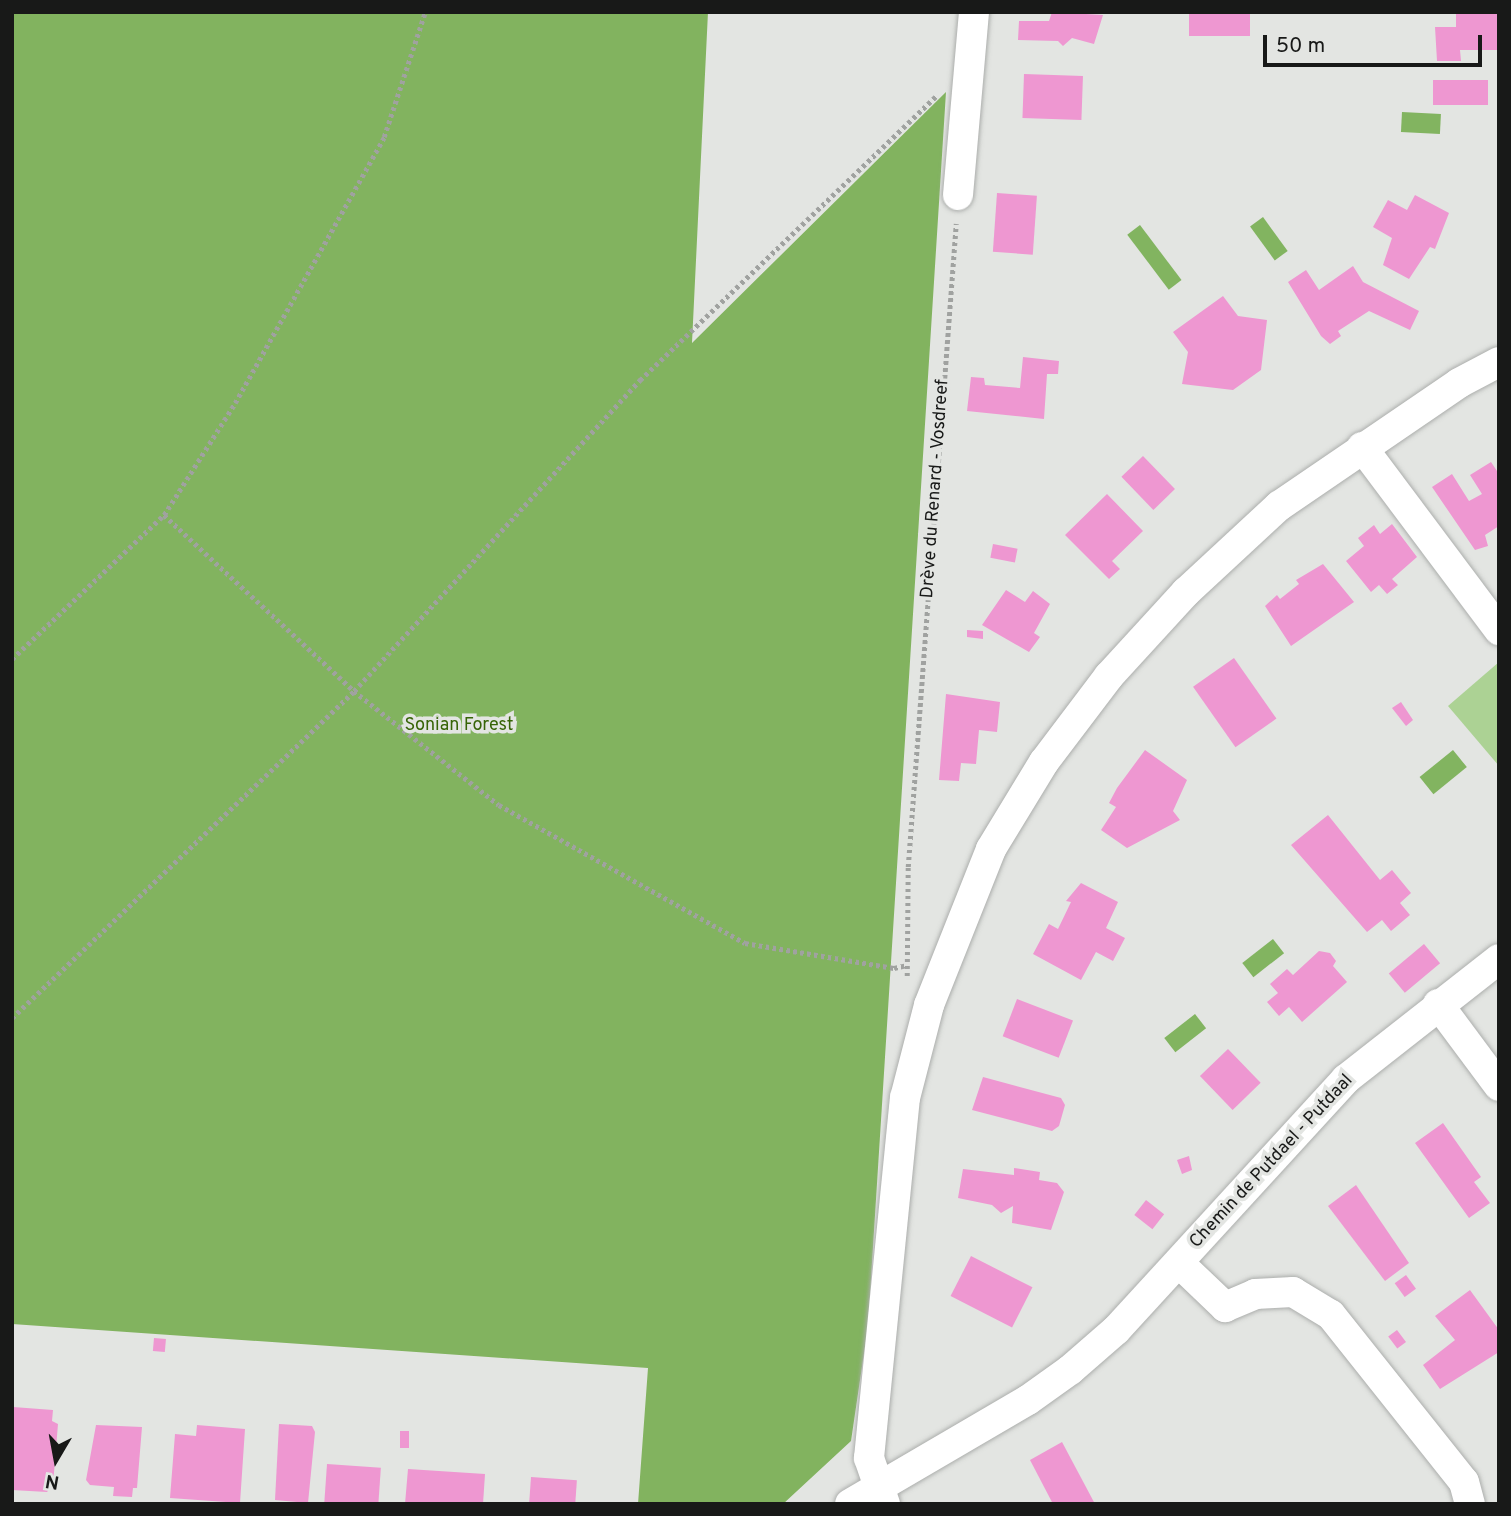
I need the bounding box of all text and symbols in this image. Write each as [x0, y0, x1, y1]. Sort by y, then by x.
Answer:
scale bar [1266, 21, 1485, 65]
text: 50 m [1276, 33, 1325, 60]
street label: Drève du Renard - Vosdreef [918, 378, 954, 600]
park label: Sonian Forest [405, 715, 513, 737]
street label: Chemin de Putdael - Putdaal [1186, 1071, 1358, 1253]
north arrow [21, 1425, 91, 1495]
text: N [44, 1468, 61, 1494]

